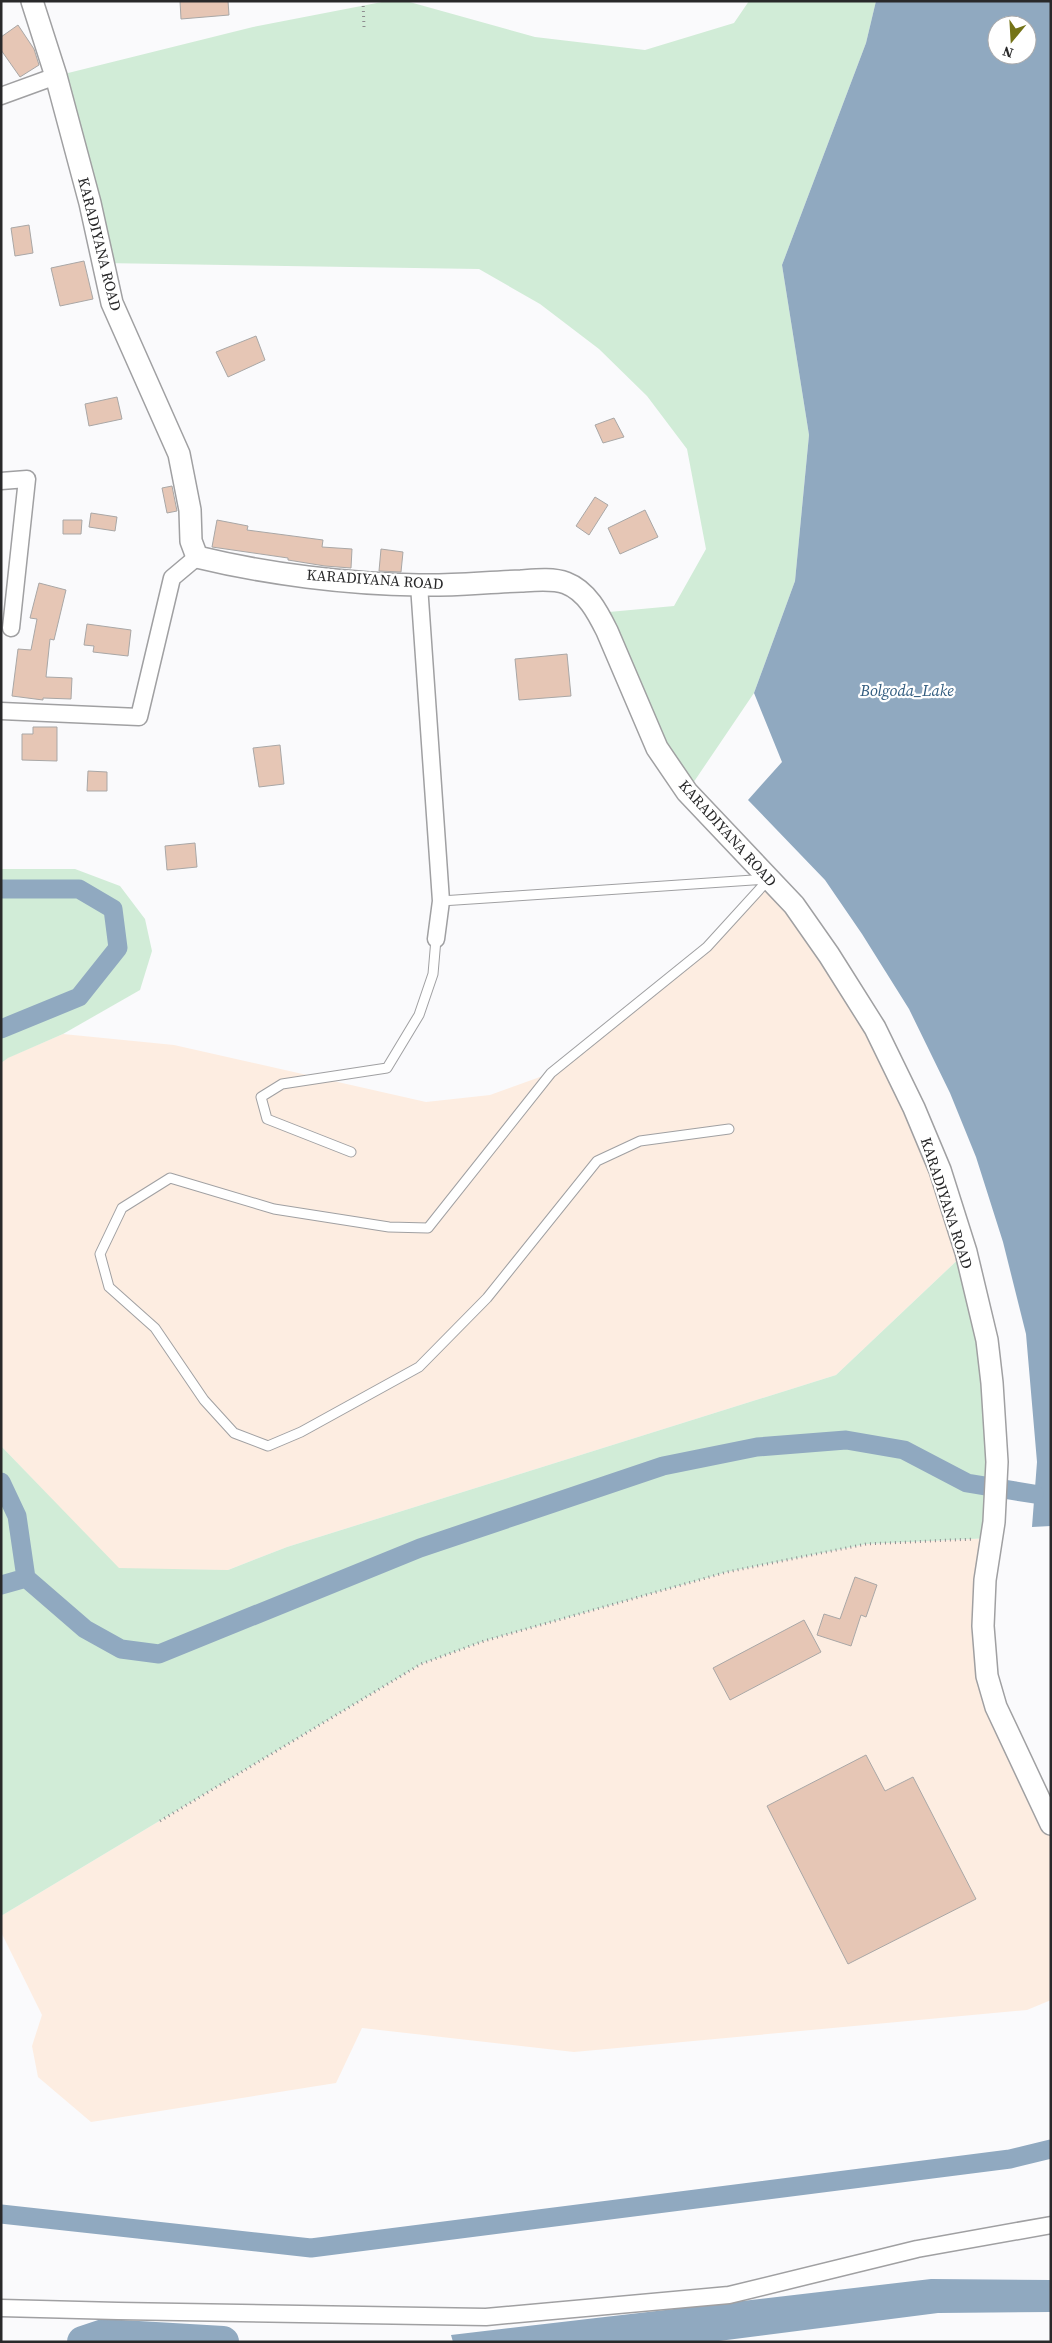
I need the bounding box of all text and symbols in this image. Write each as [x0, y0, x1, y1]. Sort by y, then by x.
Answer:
north arrow [987, 15, 1037, 65]
text: N [1000, 41, 1016, 63]
street label: KARADIYANA ROAD [73, 175, 127, 313]
street label: KARADIYANA ROAD [306, 564, 444, 594]
water label: Bolgoda_Lake [859, 679, 954, 701]
street label: KARADIYANA ROAD [674, 775, 782, 891]
street label: KARADIYANA ROAD [916, 1135, 978, 1271]

